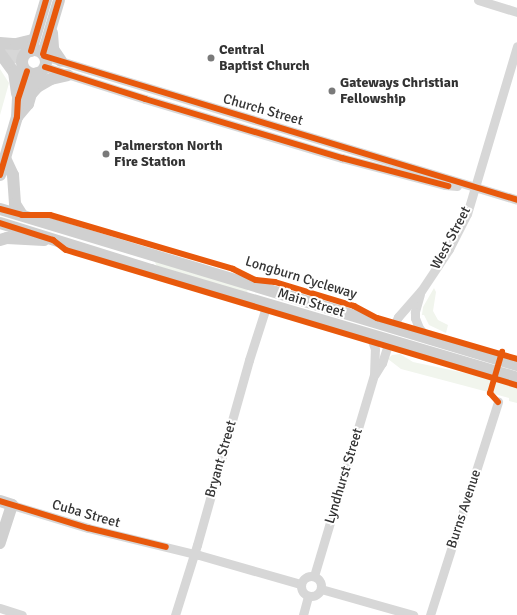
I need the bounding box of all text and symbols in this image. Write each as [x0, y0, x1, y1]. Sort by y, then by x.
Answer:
place label: Central Baptist Church [219, 42, 310, 74]
marker: Central Baptist Church [206, 53, 216, 63]
place label: Gateways Christian Fellowship [340, 75, 459, 108]
marker: Gateways Christian Fellowship [327, 86, 337, 96]
street label: Church Street [221, 91, 305, 129]
place label: Palmerston North Fire Station [114, 138, 223, 170]
marker: Palmerston North Fire Station [101, 149, 111, 159]
street label: West Street [427, 204, 475, 272]
street label: Longburn Cycleway [243, 253, 359, 303]
street label: Main Street [275, 285, 347, 321]
street label: Bryant Street [202, 419, 240, 499]
street label: Lyndhurst Street [321, 426, 367, 526]
street label: Burns Avenue [443, 467, 485, 551]
street label: Cuba Street [50, 496, 122, 532]

